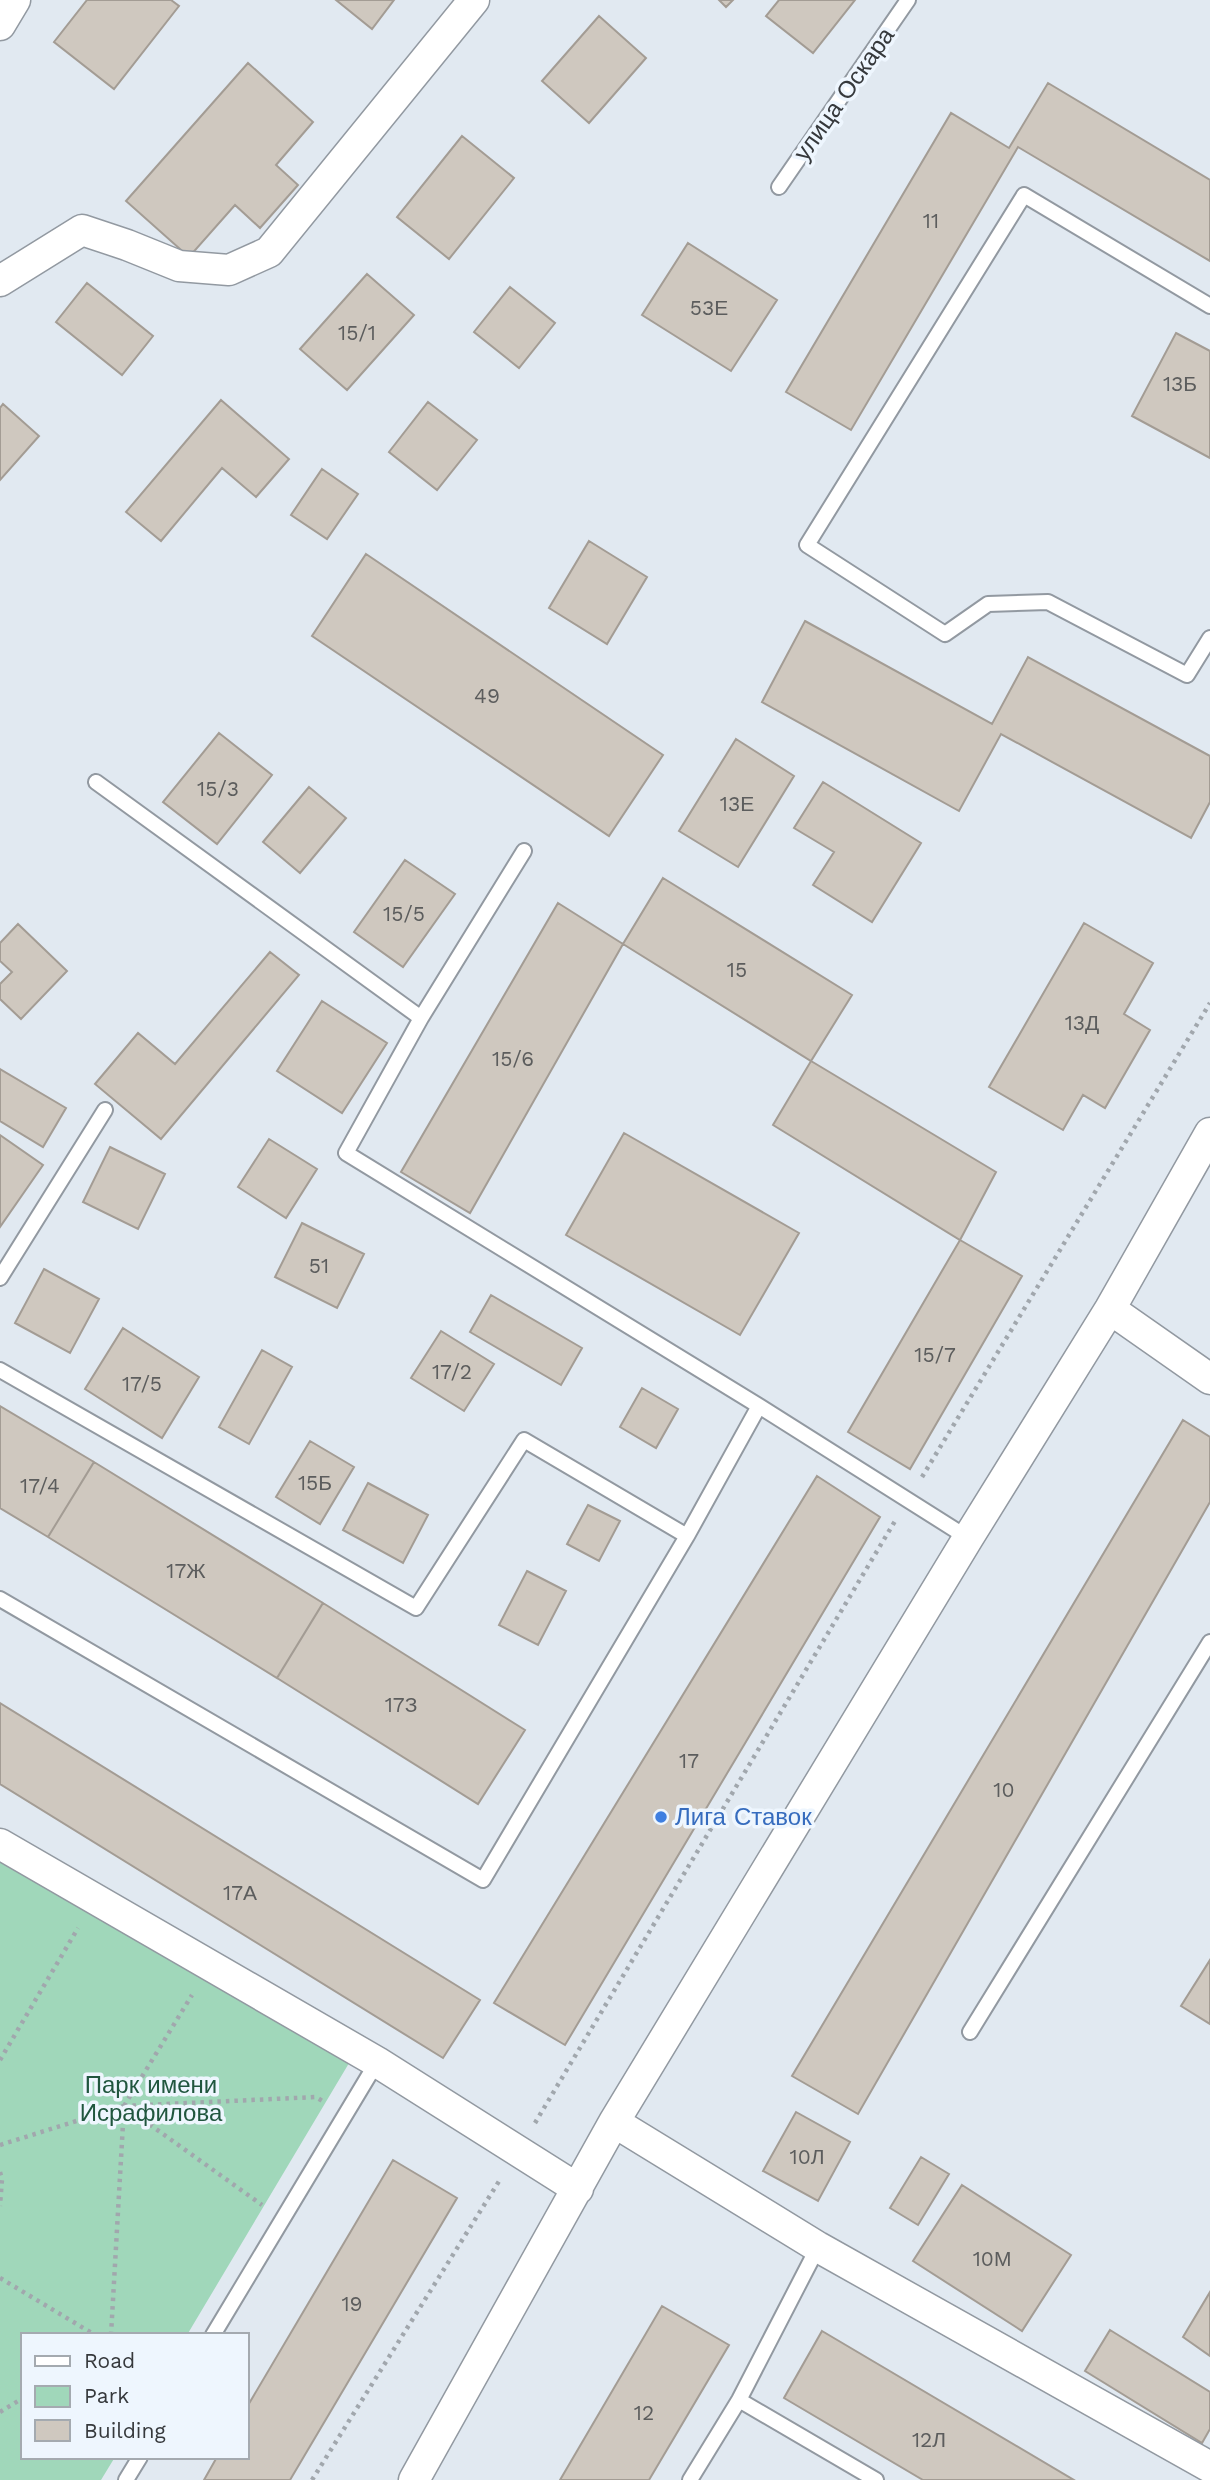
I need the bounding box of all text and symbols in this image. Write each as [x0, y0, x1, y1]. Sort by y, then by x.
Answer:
street label: улица Оскара [788, 22, 901, 166]
house number: 11 [923, 208, 939, 233]
house number: 53Е [690, 295, 728, 320]
house number: 15/1 [338, 320, 376, 345]
house number: 13Б [1163, 371, 1197, 396]
house number: 49 [474, 683, 500, 708]
house number: 15/3 [197, 776, 239, 801]
house number: 13Е [720, 791, 754, 816]
house number: 15/5 [383, 901, 425, 926]
house number: 15 [727, 957, 747, 982]
house number: 13Д [1065, 1010, 1099, 1035]
house number: 15/6 [492, 1046, 534, 1071]
house number: 51 [309, 1253, 329, 1278]
house number: 15/7 [914, 1342, 956, 1367]
house number: 17/2 [432, 1359, 472, 1384]
house number: 17/5 [122, 1371, 162, 1396]
house number: 15Б [298, 1470, 332, 1495]
house number: 17/4 [20, 1473, 60, 1498]
house number: 17Ж [166, 1558, 206, 1583]
house number: 17З [385, 1692, 417, 1717]
house number: 17 [679, 1748, 699, 1773]
house number: 10 [993, 1777, 1015, 1802]
place label: Лига Ставок [675, 1803, 812, 1831]
marker: Лига Ставок [653, 1809, 669, 1825]
house number: 17А [223, 1880, 257, 1905]
park label: Парк имени Исрафилова [80, 2071, 223, 2127]
house number: 10Л [789, 2144, 825, 2169]
house number: 10М [973, 2246, 1011, 2271]
house number: 19 [341, 2291, 363, 2316]
legend [21, 2333, 248, 2459]
text: Road [84, 2348, 135, 2373]
text: Park [84, 2383, 129, 2408]
house number: 12 [634, 2400, 654, 2425]
text: Building [84, 2418, 166, 2443]
house number: 12Л [912, 2427, 946, 2452]

